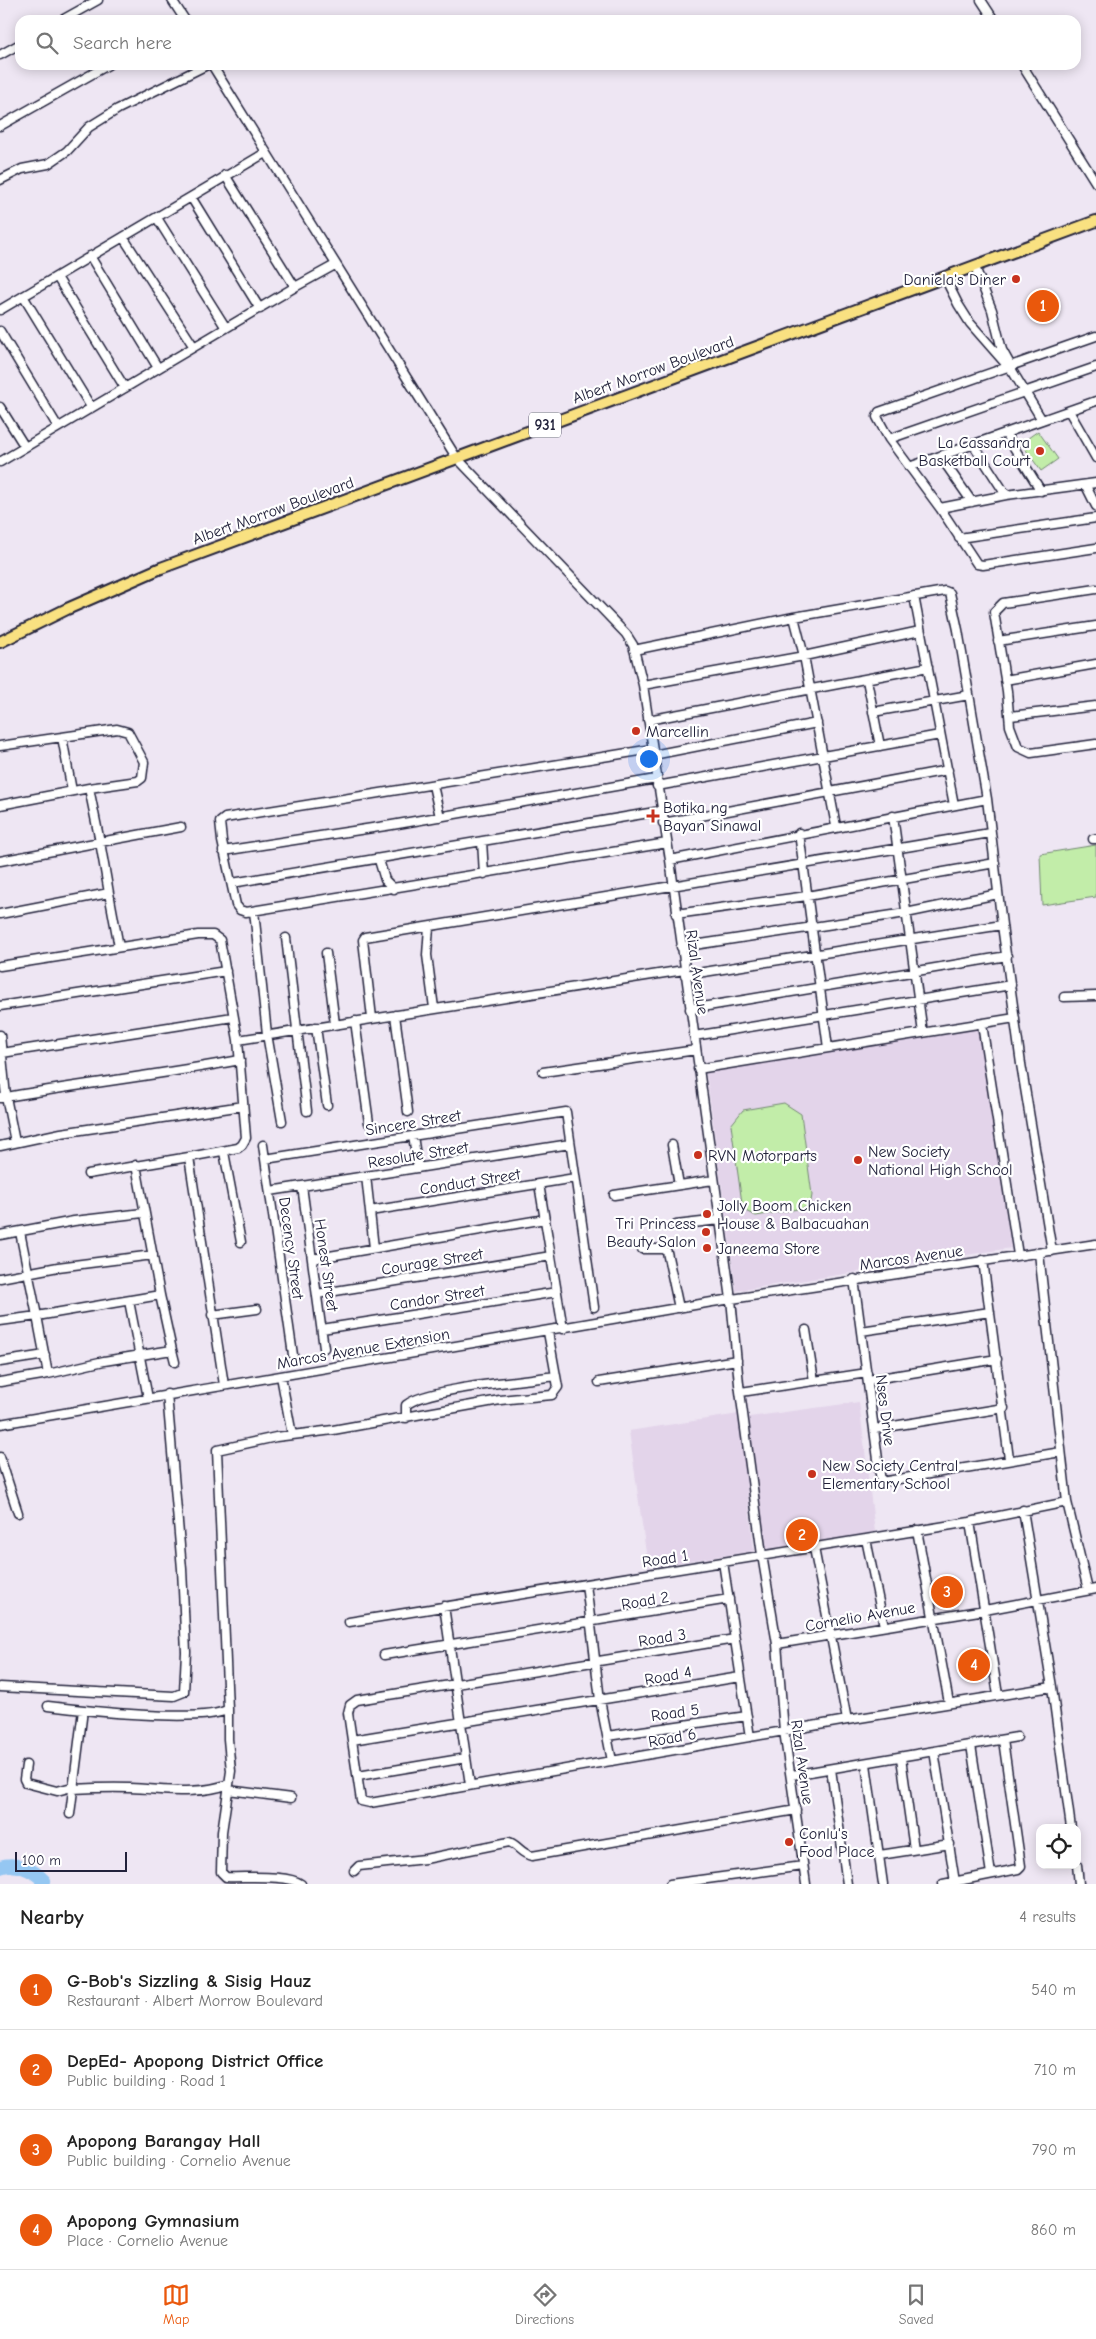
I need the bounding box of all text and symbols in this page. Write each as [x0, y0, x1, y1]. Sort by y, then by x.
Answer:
search box [15, 15, 1081, 70]
icon: search [33, 29, 61, 57]
text: Search here [73, 32, 172, 54]
place label: Daniela's Diner [903, 271, 1007, 289]
marker: Daniela's Diner [1010, 273, 1022, 285]
pin: 1 [1027, 287, 1059, 325]
street label: Albert Morrow Boulevard [570, 332, 736, 408]
road number: 931 [529, 412, 561, 438]
place label: La Cassandra Basketball Court [919, 434, 1030, 470]
marker: La Cassandra Basketball Court [1034, 445, 1046, 457]
street label: Albert Morrow Boulevard [190, 473, 356, 549]
place label: Marcellin [646, 723, 709, 741]
marker: Marcellin [630, 725, 642, 737]
your location [636, 746, 662, 772]
place label: Botika ng Bayan Sinawal [663, 799, 761, 835]
marker: Botika ng Bayan Sinawal [647, 810, 659, 822]
street label: Rizal Avenue [682, 929, 712, 1016]
street label: Sincere Street [364, 1106, 463, 1139]
street label: Resolute Street [367, 1138, 470, 1172]
place label: New Society National High School [868, 1143, 1013, 1179]
place label: RVN Motorparts [708, 1147, 817, 1165]
marker: RVN Motorparts [692, 1149, 704, 1161]
marker: New Society National High School [852, 1154, 864, 1166]
street label: Conduct Street [419, 1165, 522, 1199]
street label: Decency Street [275, 1196, 307, 1301]
place label: Jolly Boom Chicken House & Balbacuahan [717, 1197, 869, 1233]
marker: Jolly Boom Chicken House & Balbacuahan [701, 1208, 713, 1220]
place label: Tri Princess Beauty Salon [607, 1215, 696, 1251]
street label: Honest Street [311, 1218, 341, 1313]
marker: Tri Princess Beauty Salon [700, 1226, 712, 1238]
place label: Janeema Store [717, 1240, 820, 1258]
marker: Janeema Store [701, 1242, 713, 1254]
street label: Marcos Avenue [858, 1242, 964, 1274]
street label: Courage Street [380, 1245, 485, 1279]
street label: Candor Street [389, 1282, 486, 1314]
street label: Marcos Avenue Extension [275, 1325, 451, 1373]
street label: Nses Drive [872, 1373, 898, 1447]
place label: New Society Central Elementary School [822, 1457, 958, 1493]
marker: New Society Central Elementary School [806, 1468, 818, 1480]
pin: 2 [786, 1516, 818, 1554]
street label: Road 1 [641, 1546, 689, 1571]
pin: 3 [931, 1573, 963, 1611]
street label: Road 2 [620, 1588, 671, 1614]
street label: Cornelio Avenue [804, 1598, 916, 1636]
street label: Road 3 [637, 1625, 687, 1651]
pin: 4 [958, 1646, 990, 1684]
street label: Road 4 [643, 1663, 693, 1689]
street label: Road 5 [650, 1701, 700, 1725]
street label: Rizal Avenue [787, 1719, 817, 1806]
street label: Road 6 [647, 1725, 698, 1751]
map controls [1036, 1824, 1081, 1869]
button: locate [1036, 1824, 1081, 1869]
place label: Conlu's Food Place [799, 1825, 875, 1861]
marker: Conlu's Food Place [783, 1836, 795, 1848]
scale bar [15, 1849, 128, 1872]
text: 100 m [22, 1852, 61, 1869]
text: Nearby [20, 1905, 84, 1929]
text: 4 results [1019, 1908, 1076, 1926]
text: G-Bob's Sizzling & Sisig Hauz [67, 1970, 311, 1992]
text: 1 [33, 1981, 39, 1999]
text: 540 m [1031, 1981, 1076, 1999]
text: Restaurant · Albert Morrow Boulevard [67, 1992, 323, 2010]
text: DepEd- Apopong District Office [67, 2050, 323, 2072]
text: 2 [32, 2061, 40, 2079]
text: 710 m [1034, 2061, 1076, 2079]
text: Public building · Road 1 [67, 2072, 226, 2090]
text: Apopong Barangay Hall [67, 2130, 260, 2152]
text: 3 [32, 2141, 40, 2159]
text: 790 m [1032, 2141, 1076, 2159]
text: Public building · Cornelio Avenue [67, 2152, 291, 2170]
text: Apopong Gymnasium [67, 2210, 239, 2232]
text: 4 [32, 2221, 40, 2239]
text: 860 m [1031, 2221, 1076, 2239]
text: Place · Cornelio Avenue [67, 2232, 228, 2250]
tab: Map [162, 2281, 190, 2328]
tab: Directions [515, 2281, 574, 2328]
tab: Saved [899, 2281, 934, 2328]

